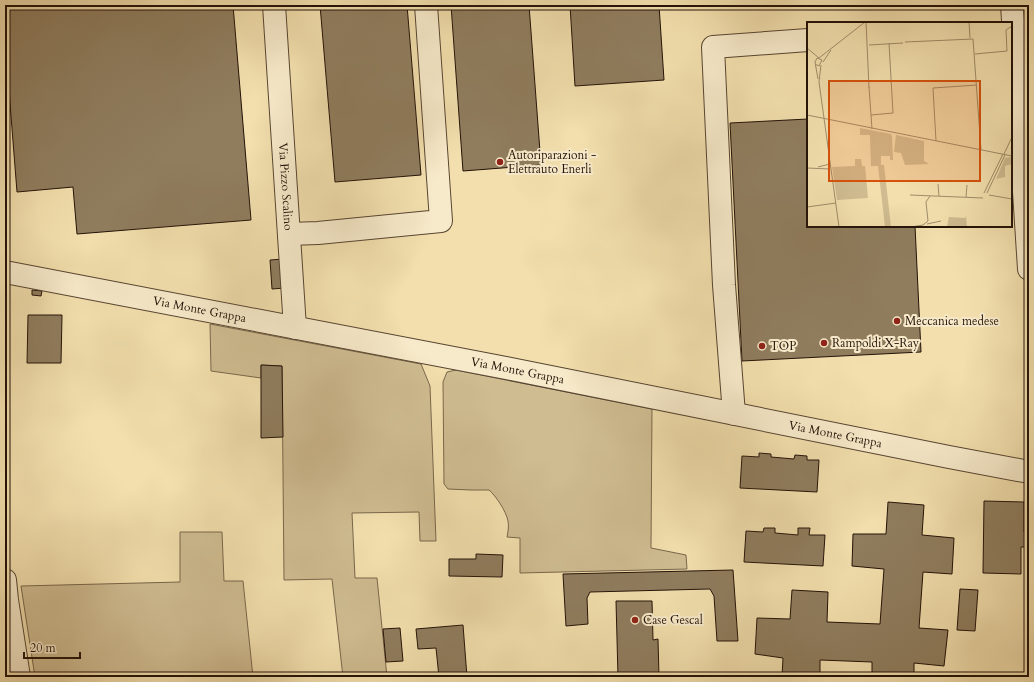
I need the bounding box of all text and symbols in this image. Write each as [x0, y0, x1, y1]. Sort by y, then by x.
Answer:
inset map [807, 22, 1012, 227]
street label: Via Pizzo Scalino [275, 142, 297, 232]
place label: Autoriparazioni - Elettrauto Enerli [508, 147, 596, 177]
marker: Autoriparazioni - Elettrauto Enerli [495, 157, 505, 167]
street label: Via Monte Grappa [151, 292, 248, 326]
place label: Meccanica medese [905, 313, 999, 329]
marker: Meccanica medese [892, 316, 902, 326]
place label: Rampoldi X-Ray [832, 335, 920, 351]
place label: TOP [770, 338, 796, 354]
marker: Rampoldi X-Ray [819, 338, 829, 348]
marker: TOP [757, 341, 767, 351]
street label: Via Monte Grappa [470, 353, 566, 388]
street label: Via Monte Grappa [787, 417, 884, 451]
place label: Case Gescal [643, 612, 703, 628]
marker: Case Gescal [630, 615, 640, 625]
scale bar [24, 634, 80, 660]
text: 20 m [30, 640, 57, 656]

